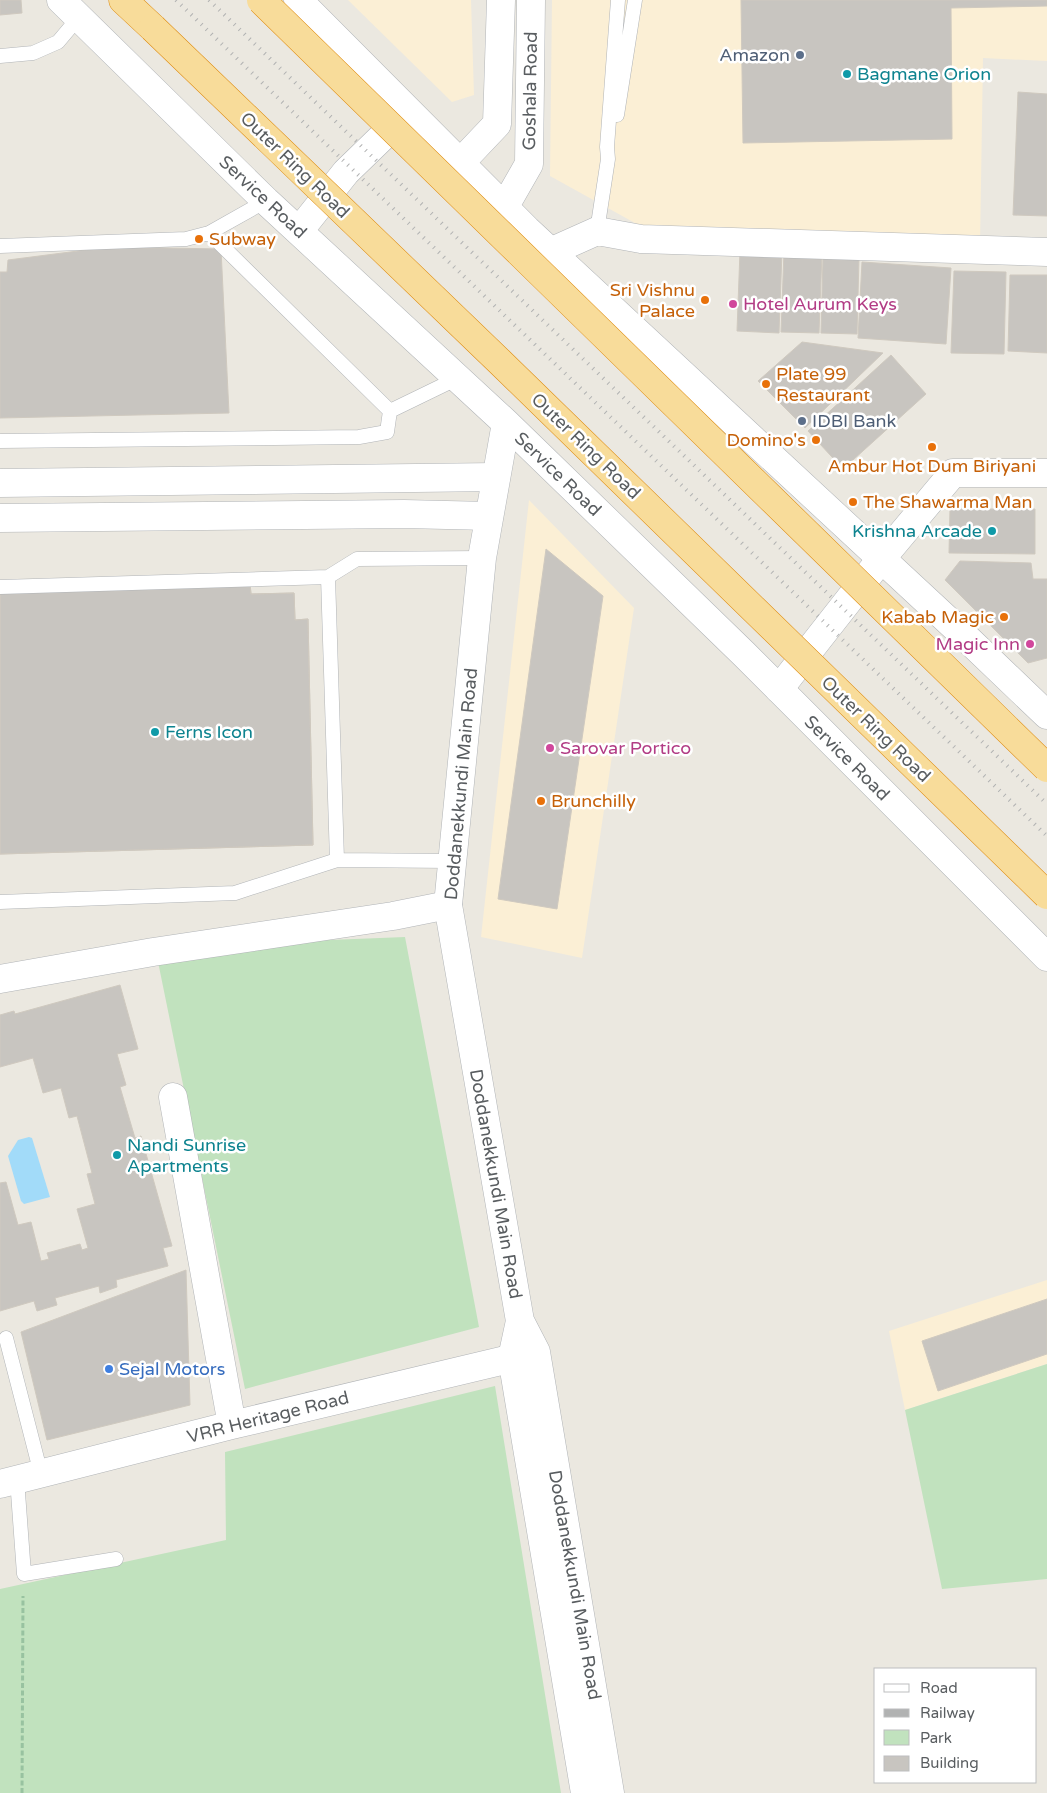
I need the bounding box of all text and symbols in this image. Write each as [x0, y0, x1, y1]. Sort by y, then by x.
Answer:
street label: Goshala Road [518, 31, 542, 151]
place label: Amazon [719, 44, 790, 66]
marker: Amazon [794, 49, 806, 61]
place label: Bagmane Orion [857, 63, 991, 85]
marker: Bagmane Orion [841, 68, 853, 80]
street label: Outer Ring Road [236, 107, 354, 223]
street label: Service Road [215, 151, 311, 243]
place label: Subway [209, 228, 276, 250]
marker: Subway [193, 233, 205, 245]
place label: Sri Vishnu Palace [610, 279, 695, 322]
place label: Hotel Aurum Keys [743, 293, 897, 315]
marker: Sri Vishnu Palace [699, 294, 711, 306]
marker: Hotel Aurum Keys [727, 298, 739, 310]
place label: Plate 99 Restaurant [776, 363, 870, 406]
marker: Plate 99 Restaurant [760, 378, 772, 390]
street label: Outer Ring Road [527, 388, 645, 504]
place label: IDBI Bank [812, 410, 896, 432]
marker: IDBI Bank [796, 415, 808, 427]
street label: Service Road [510, 427, 606, 521]
place label: Domino's [727, 429, 806, 451]
marker: Domino's [810, 434, 822, 446]
marker: Ambur Hot Dum Biriyani [926, 441, 938, 453]
place label: Ambur Hot Dum Biriyani [828, 455, 1036, 477]
place label: The Shawarma Man [863, 491, 1033, 513]
marker: The Shawarma Man [847, 496, 859, 508]
place label: Krishna Arcade [852, 520, 982, 542]
marker: Krishna Arcade [986, 525, 998, 537]
place label: Kabab Magic [881, 606, 994, 628]
marker: Kabab Magic [998, 611, 1010, 623]
place label: Magic Inn [936, 633, 1020, 655]
marker: Magic Inn [1024, 638, 1036, 650]
street label: Doddanekkundi Main Road [440, 667, 482, 901]
street label: Outer Ring Road [817, 671, 935, 787]
street label: Service Road [800, 711, 894, 805]
place label: Ferns Icon [165, 721, 253, 743]
marker: Ferns Icon [149, 726, 161, 738]
place label: Sarovar Portico [560, 737, 691, 759]
marker: Sarovar Portico [544, 742, 556, 754]
place label: Brunchilly [551, 790, 636, 812]
marker: Brunchilly [535, 795, 547, 807]
street label: Doddanekkundi Main Road [465, 1067, 527, 1301]
place label: Nandi Sunrise Apartments [127, 1134, 246, 1177]
marker: Nandi Sunrise Apartments [111, 1149, 123, 1161]
place label: Sejal Motors [119, 1358, 225, 1380]
marker: Sejal Motors [103, 1363, 115, 1375]
street label: VRR Heritage Road [185, 1386, 351, 1448]
street label: Doddanekkundi Main Road [544, 1468, 606, 1702]
legend [874, 1668, 1037, 1783]
text: Road [920, 1679, 958, 1697]
text: Railway [920, 1704, 975, 1722]
text: Park [920, 1729, 952, 1747]
text: Building [920, 1754, 979, 1772]

